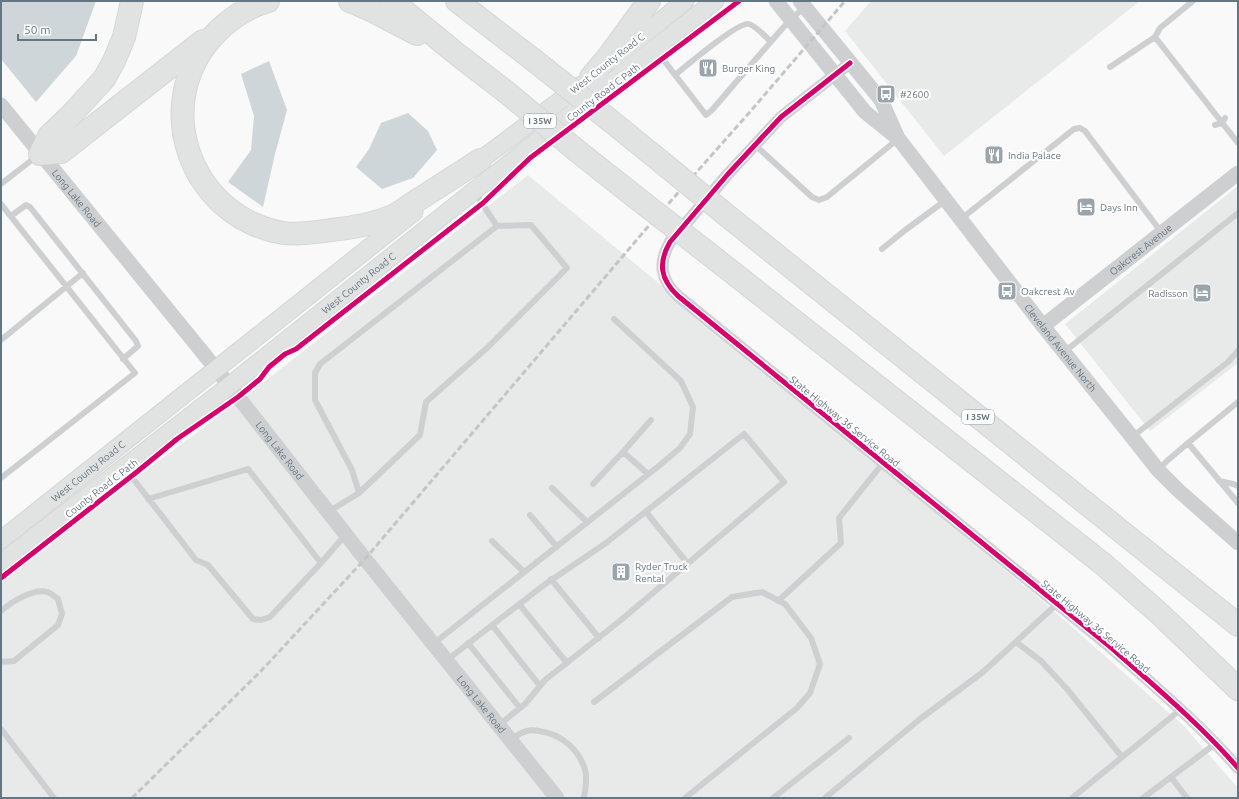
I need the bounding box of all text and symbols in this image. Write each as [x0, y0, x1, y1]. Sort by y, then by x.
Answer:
scale bar [18, 16, 96, 42]
text: 50 m [24, 23, 51, 36]
street label: West County Road C [568, 31, 647, 96]
restaurant icon: Burger King [697, 57, 719, 79]
street label: County Road C Path [565, 61, 642, 124]
place label: Burger King [722, 63, 775, 74]
bus stop icon: #2600 [875, 83, 897, 105]
place label: #2600 [900, 89, 930, 100]
road number: I 35W [524, 114, 556, 128]
restaurant icon: India Palace [983, 144, 1005, 166]
place label: India Palace [1008, 150, 1061, 161]
street label: Long Lake Road [50, 167, 103, 229]
hotel icon: Days Inn [1075, 196, 1097, 218]
place label: Days Inn [1100, 202, 1138, 213]
street label: Oakcrest Avenue [1108, 222, 1174, 278]
street label: West County Road C [320, 251, 398, 316]
bus stop icon: Oakcrest Av [996, 280, 1018, 302]
hotel icon: Radisson [1191, 282, 1213, 304]
place label: Oakcrest Av [1021, 286, 1075, 297]
place label: Radisson [1148, 288, 1188, 299]
street label: Cleveland Avenue North [1022, 302, 1098, 394]
street label: State Highway 36 Service Road [788, 374, 902, 469]
road number: I 35W [962, 410, 994, 424]
street label: Long Lake Road [253, 419, 306, 482]
street label: West County Road C [49, 439, 127, 504]
street label: County Road C Path [63, 457, 140, 520]
building icon: Ryder Truck Rental [610, 561, 632, 583]
place label: Ryder Truck Rental [635, 561, 688, 584]
street label: State Highway 36 Service Road [1039, 578, 1152, 675]
street label: Long Lake Road [455, 673, 508, 736]

